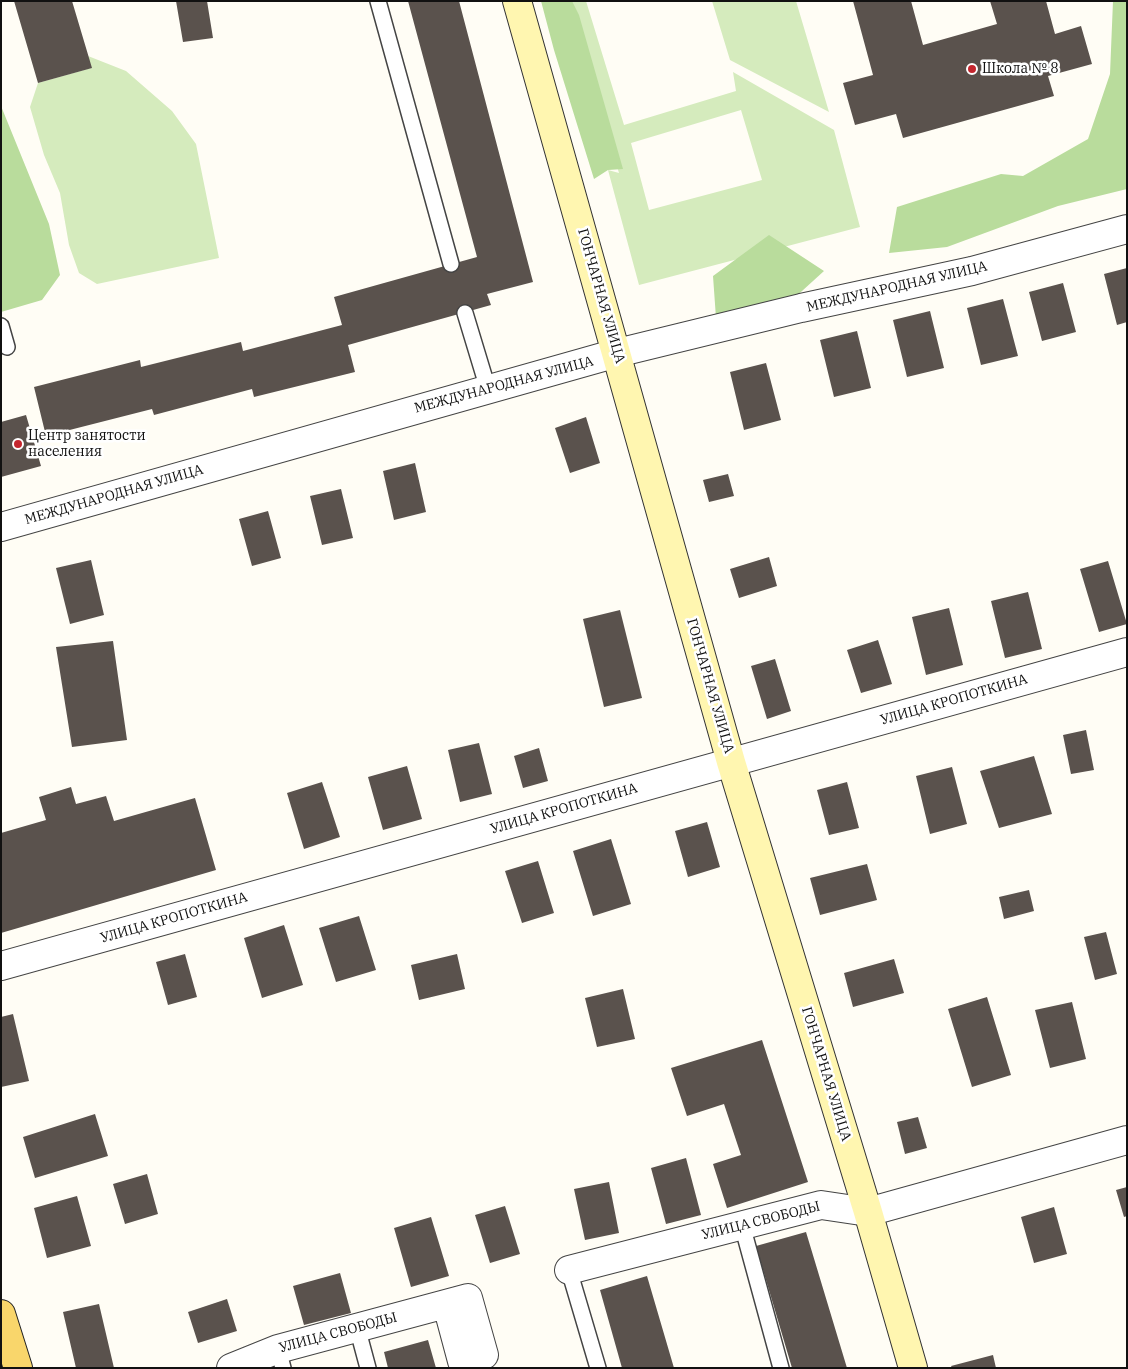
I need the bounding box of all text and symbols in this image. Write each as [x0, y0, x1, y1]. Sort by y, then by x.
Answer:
place label: Школа № 8 [982, 61, 1059, 77]
marker: Школа № 8 [966, 63, 978, 75]
street label: ГОНЧАРНАЯ УЛИЦА [574, 227, 628, 365]
street label: МЕЖДУНАРОДНАЯ УЛИЦА [805, 258, 989, 316]
street label: МЕЖДУНАРОДНАЯ УЛИЦА [413, 353, 595, 417]
place label: Центр занятости населения [28, 428, 146, 461]
marker: Центр занятости населения [12, 438, 24, 450]
street label: МЕЖДУНАРОДНАЯ УЛИЦА [23, 461, 205, 529]
street label: ГОНЧАРНАЯ УЛИЦА [683, 617, 737, 755]
street label: УЛИЦА КРОПОТКИНА [879, 671, 1029, 729]
street label: УЛИЦА КРОПОТКИНА [489, 780, 639, 838]
street label: УЛИЦА КРОПОТКИНА [99, 889, 249, 947]
street label: ГОНЧАРНАЯ УЛИЦА [798, 1005, 854, 1143]
street label: УЛИЦА СВОБОДЫ [700, 1198, 822, 1244]
street label: УЛИЦА СВОБОДЫ [277, 1309, 399, 1357]

